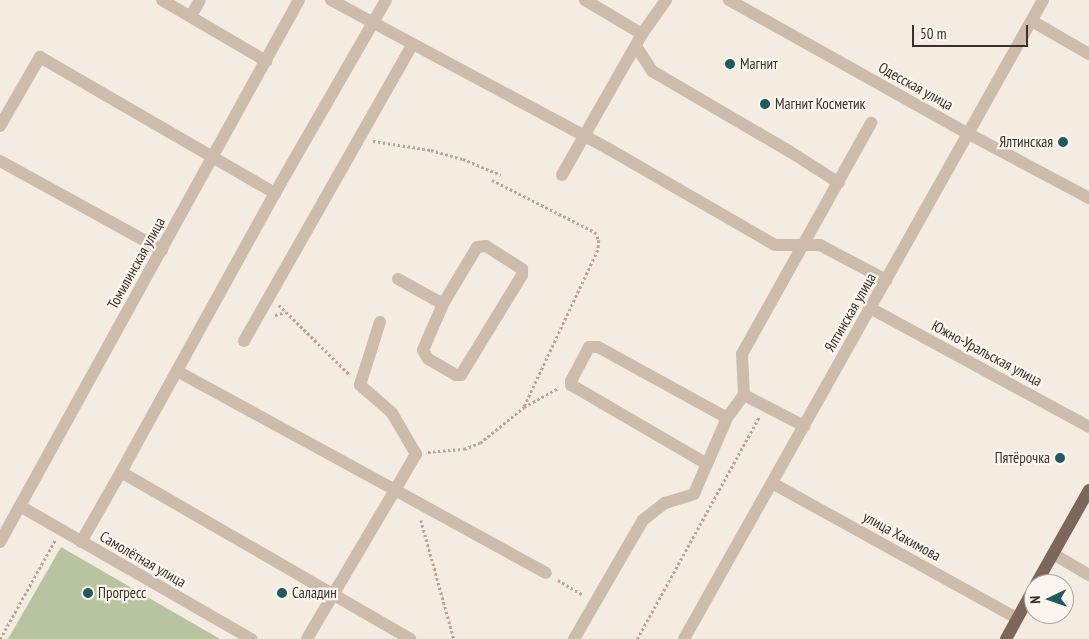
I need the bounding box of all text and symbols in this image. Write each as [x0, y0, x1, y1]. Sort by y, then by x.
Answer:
scale bar [914, 15, 1030, 47]
text: 50 m [920, 24, 946, 43]
place label: Магнит [740, 55, 778, 73]
marker: Магнит [724, 58, 736, 70]
street label: Одесская улица [876, 58, 956, 114]
place label: Магнит Косметик [775, 95, 866, 113]
marker: Магнит Косметик [759, 98, 771, 110]
place label: Ялтинская [999, 133, 1053, 151]
marker: Ялтинская [1057, 136, 1069, 148]
street label: Томилинская улица [103, 214, 169, 312]
street label: Ялтинская улица [820, 269, 880, 355]
street label: Южно-Уральская улица [929, 316, 1045, 390]
place label: Пятёрочка [995, 449, 1050, 467]
marker: Пятёрочка [1054, 452, 1066, 464]
street label: улица Хакимова [860, 507, 944, 565]
street label: Самолётная улица [97, 527, 189, 591]
north arrow [1024, 574, 1074, 624]
place label: Прогресс [98, 584, 146, 602]
place label: Саладин [292, 584, 337, 602]
marker: Прогресс [82, 587, 94, 599]
marker: Саладин [276, 587, 288, 599]
text: N [1026, 595, 1044, 604]

